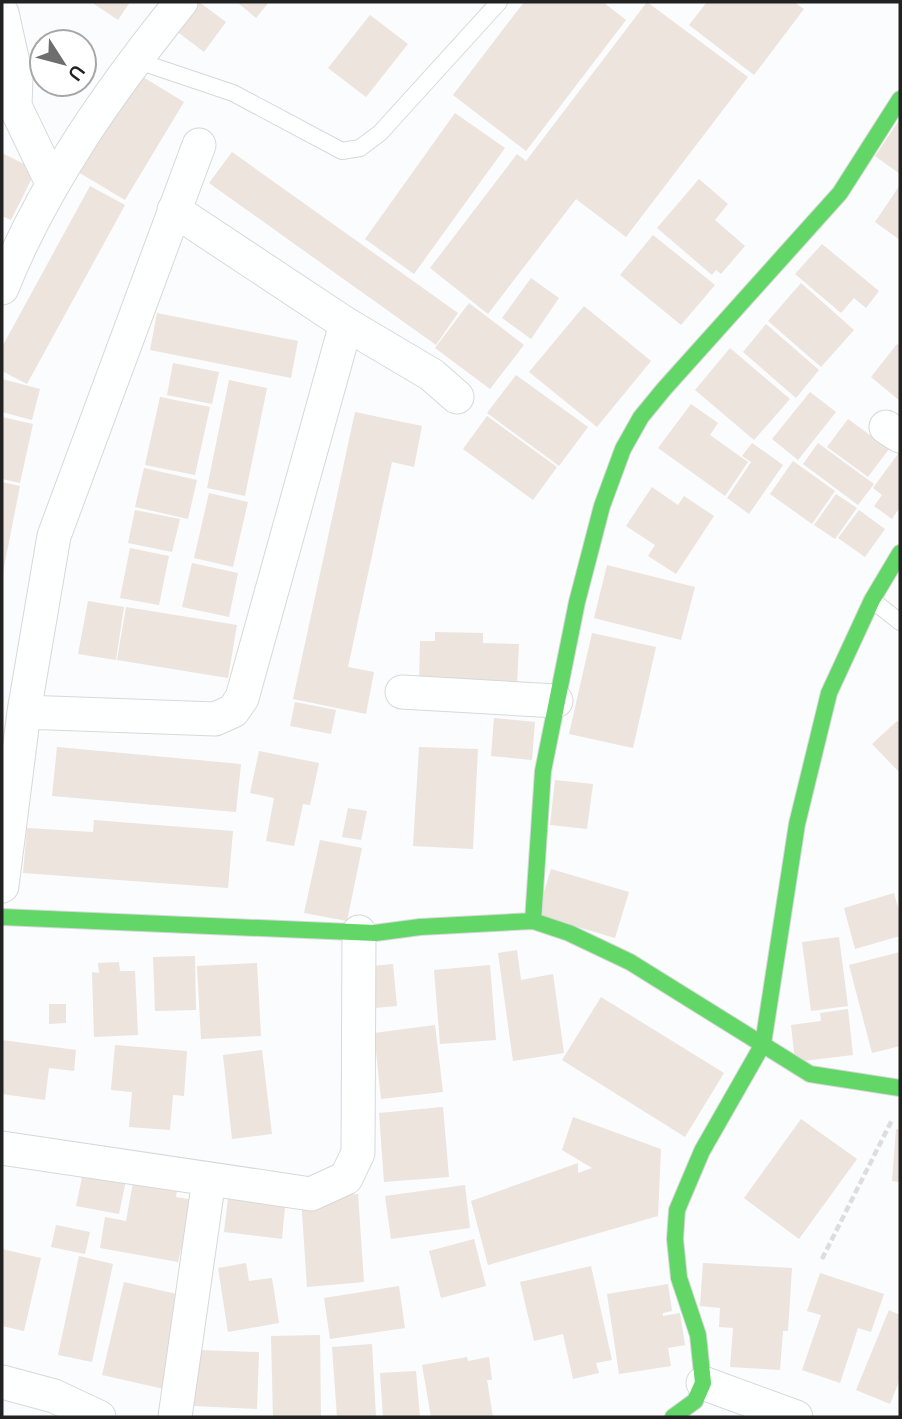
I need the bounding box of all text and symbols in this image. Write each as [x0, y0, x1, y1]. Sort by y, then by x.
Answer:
north arrow [28, 28, 98, 98]
text: U [63, 60, 91, 86]

